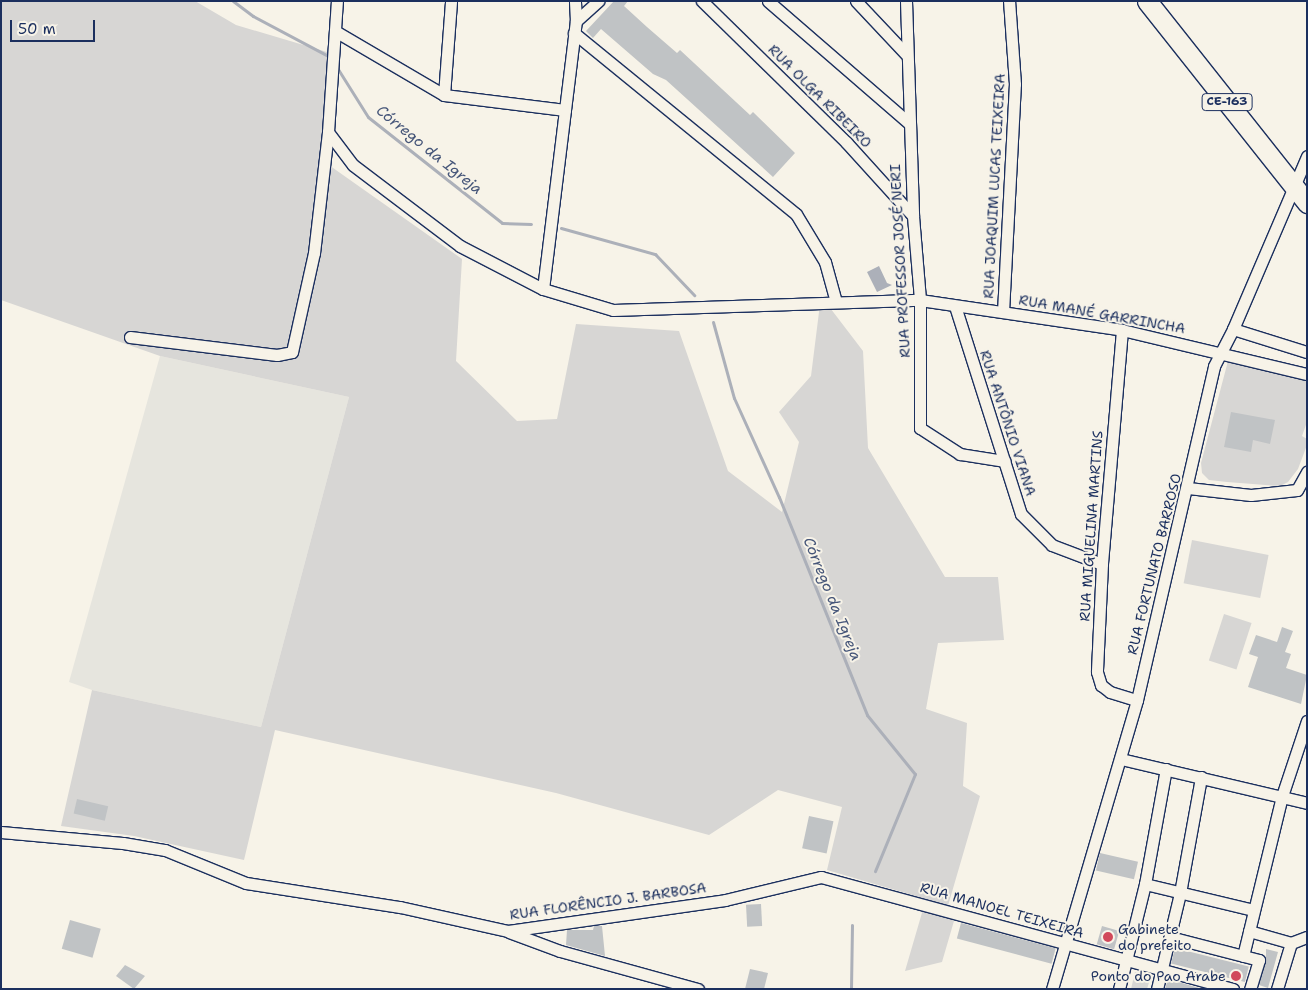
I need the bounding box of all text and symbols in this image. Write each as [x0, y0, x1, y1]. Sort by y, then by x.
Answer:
scale bar [12, 10, 98, 42]
text: 50 m [18, 19, 56, 39]
street label: RUA OLGA RIBEIRO [765, 41, 875, 151]
street label: RUA JOAQUIM LUCAS TEIXEIRA [980, 73, 1008, 299]
road number: CE-163 [1201, 92, 1253, 111]
water label: Córrego da Igreja [372, 102, 486, 198]
street label: RUA PROFESSOR JOSÉ NERI [887, 164, 913, 358]
street label: RUA MANÉ GARRINCHA [1017, 291, 1187, 337]
street label: RUA ANTÔNIO VIANA [976, 348, 1040, 498]
street label: RUA MIGUELINA MARTINS [1076, 430, 1106, 622]
street label: RUA FORTUNATO BARROSO [1123, 472, 1185, 656]
water label: Córrego da Igreja [799, 535, 865, 663]
street label: RUA FLORÊNCIO J. BARBOSA [509, 879, 707, 923]
street label: RUA MANOEL TEIXEIRA [918, 879, 1086, 941]
place label: Gabinete do prefeito [1118, 921, 1191, 954]
marker: Gabinete do prefeito [1102, 931, 1114, 943]
place label: Ponto do Pao Arabe [1091, 968, 1226, 984]
marker: Ponto do Pao Arabe [1230, 970, 1242, 982]

